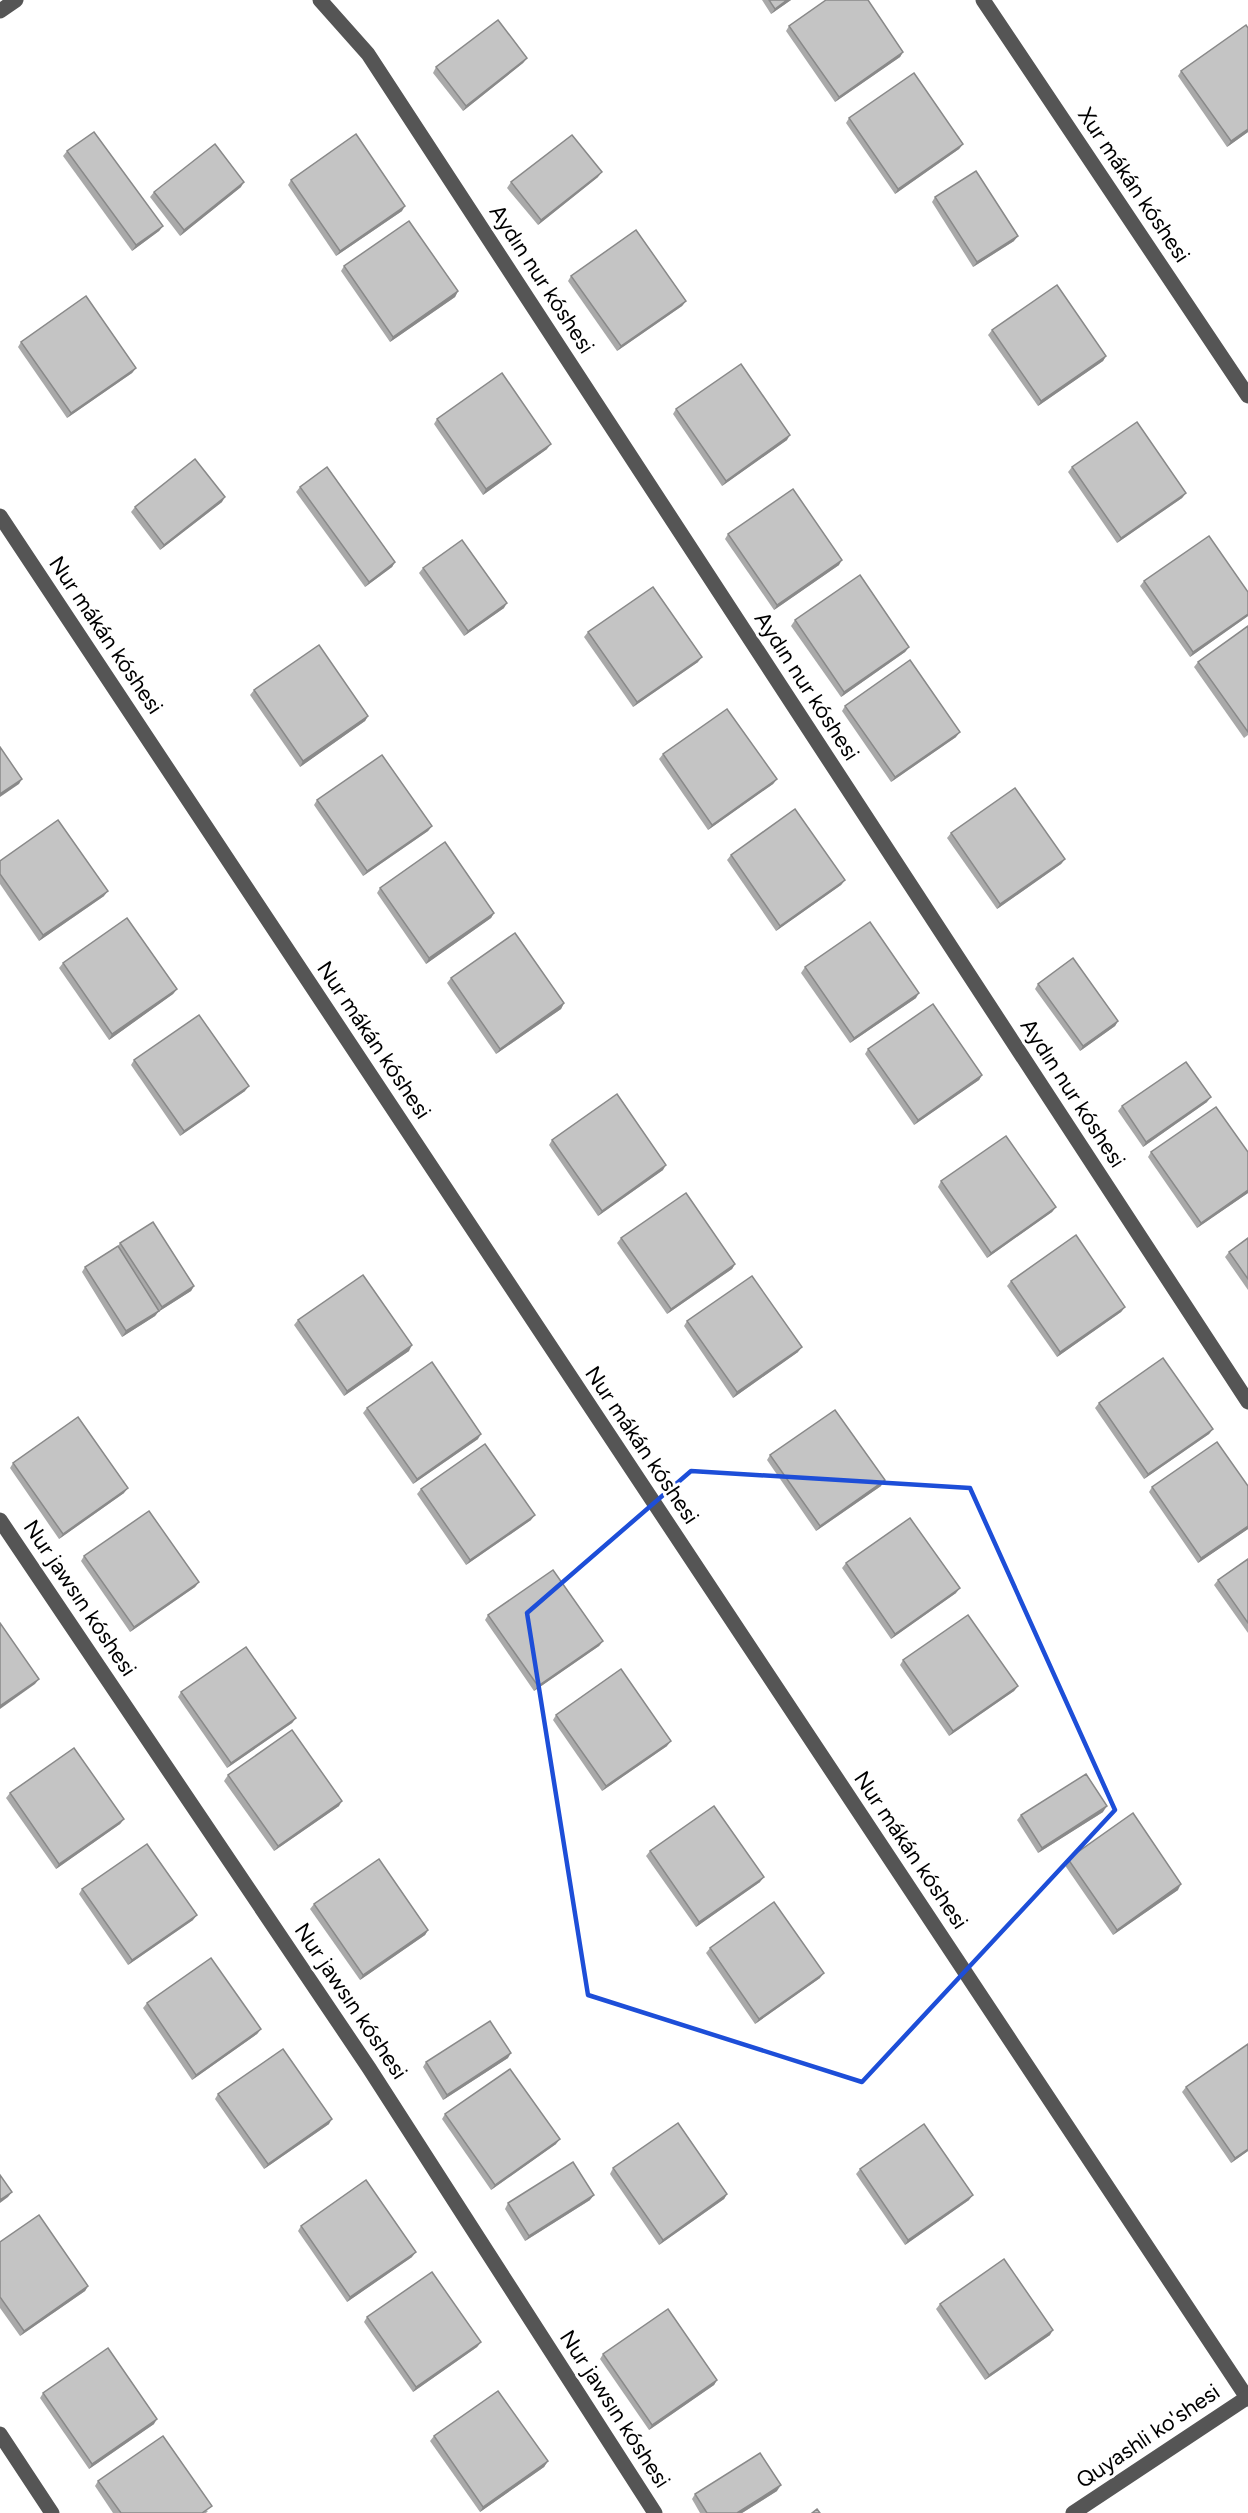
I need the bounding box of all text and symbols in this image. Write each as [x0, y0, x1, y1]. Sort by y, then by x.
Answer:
street label: Xur mákán kóshesi [1072, 102, 1196, 268]
street label: Aydın nur kóshesi [484, 199, 600, 359]
street label: Nur mákán kóshesi [43, 551, 169, 719]
street label: Aydın nur kóshesi [749, 606, 865, 766]
street label: Nur mákán kóshesi [311, 956, 437, 1124]
street label: Aydın nur kóshesi [1015, 1013, 1131, 1173]
street label: Nur mákán kóshesi [579, 1361, 705, 1529]
street label: Nur jawsın kóshesi [18, 1515, 142, 1681]
street label: Nur mákán kóshesi [848, 1766, 974, 1934]
street label: Nur jawsın kóshesi [289, 1918, 413, 2084]
street label: Nur jawsın kóshesi [554, 2325, 676, 2493]
street label: Quyashli ko'shesi [1071, 2378, 1225, 2494]

